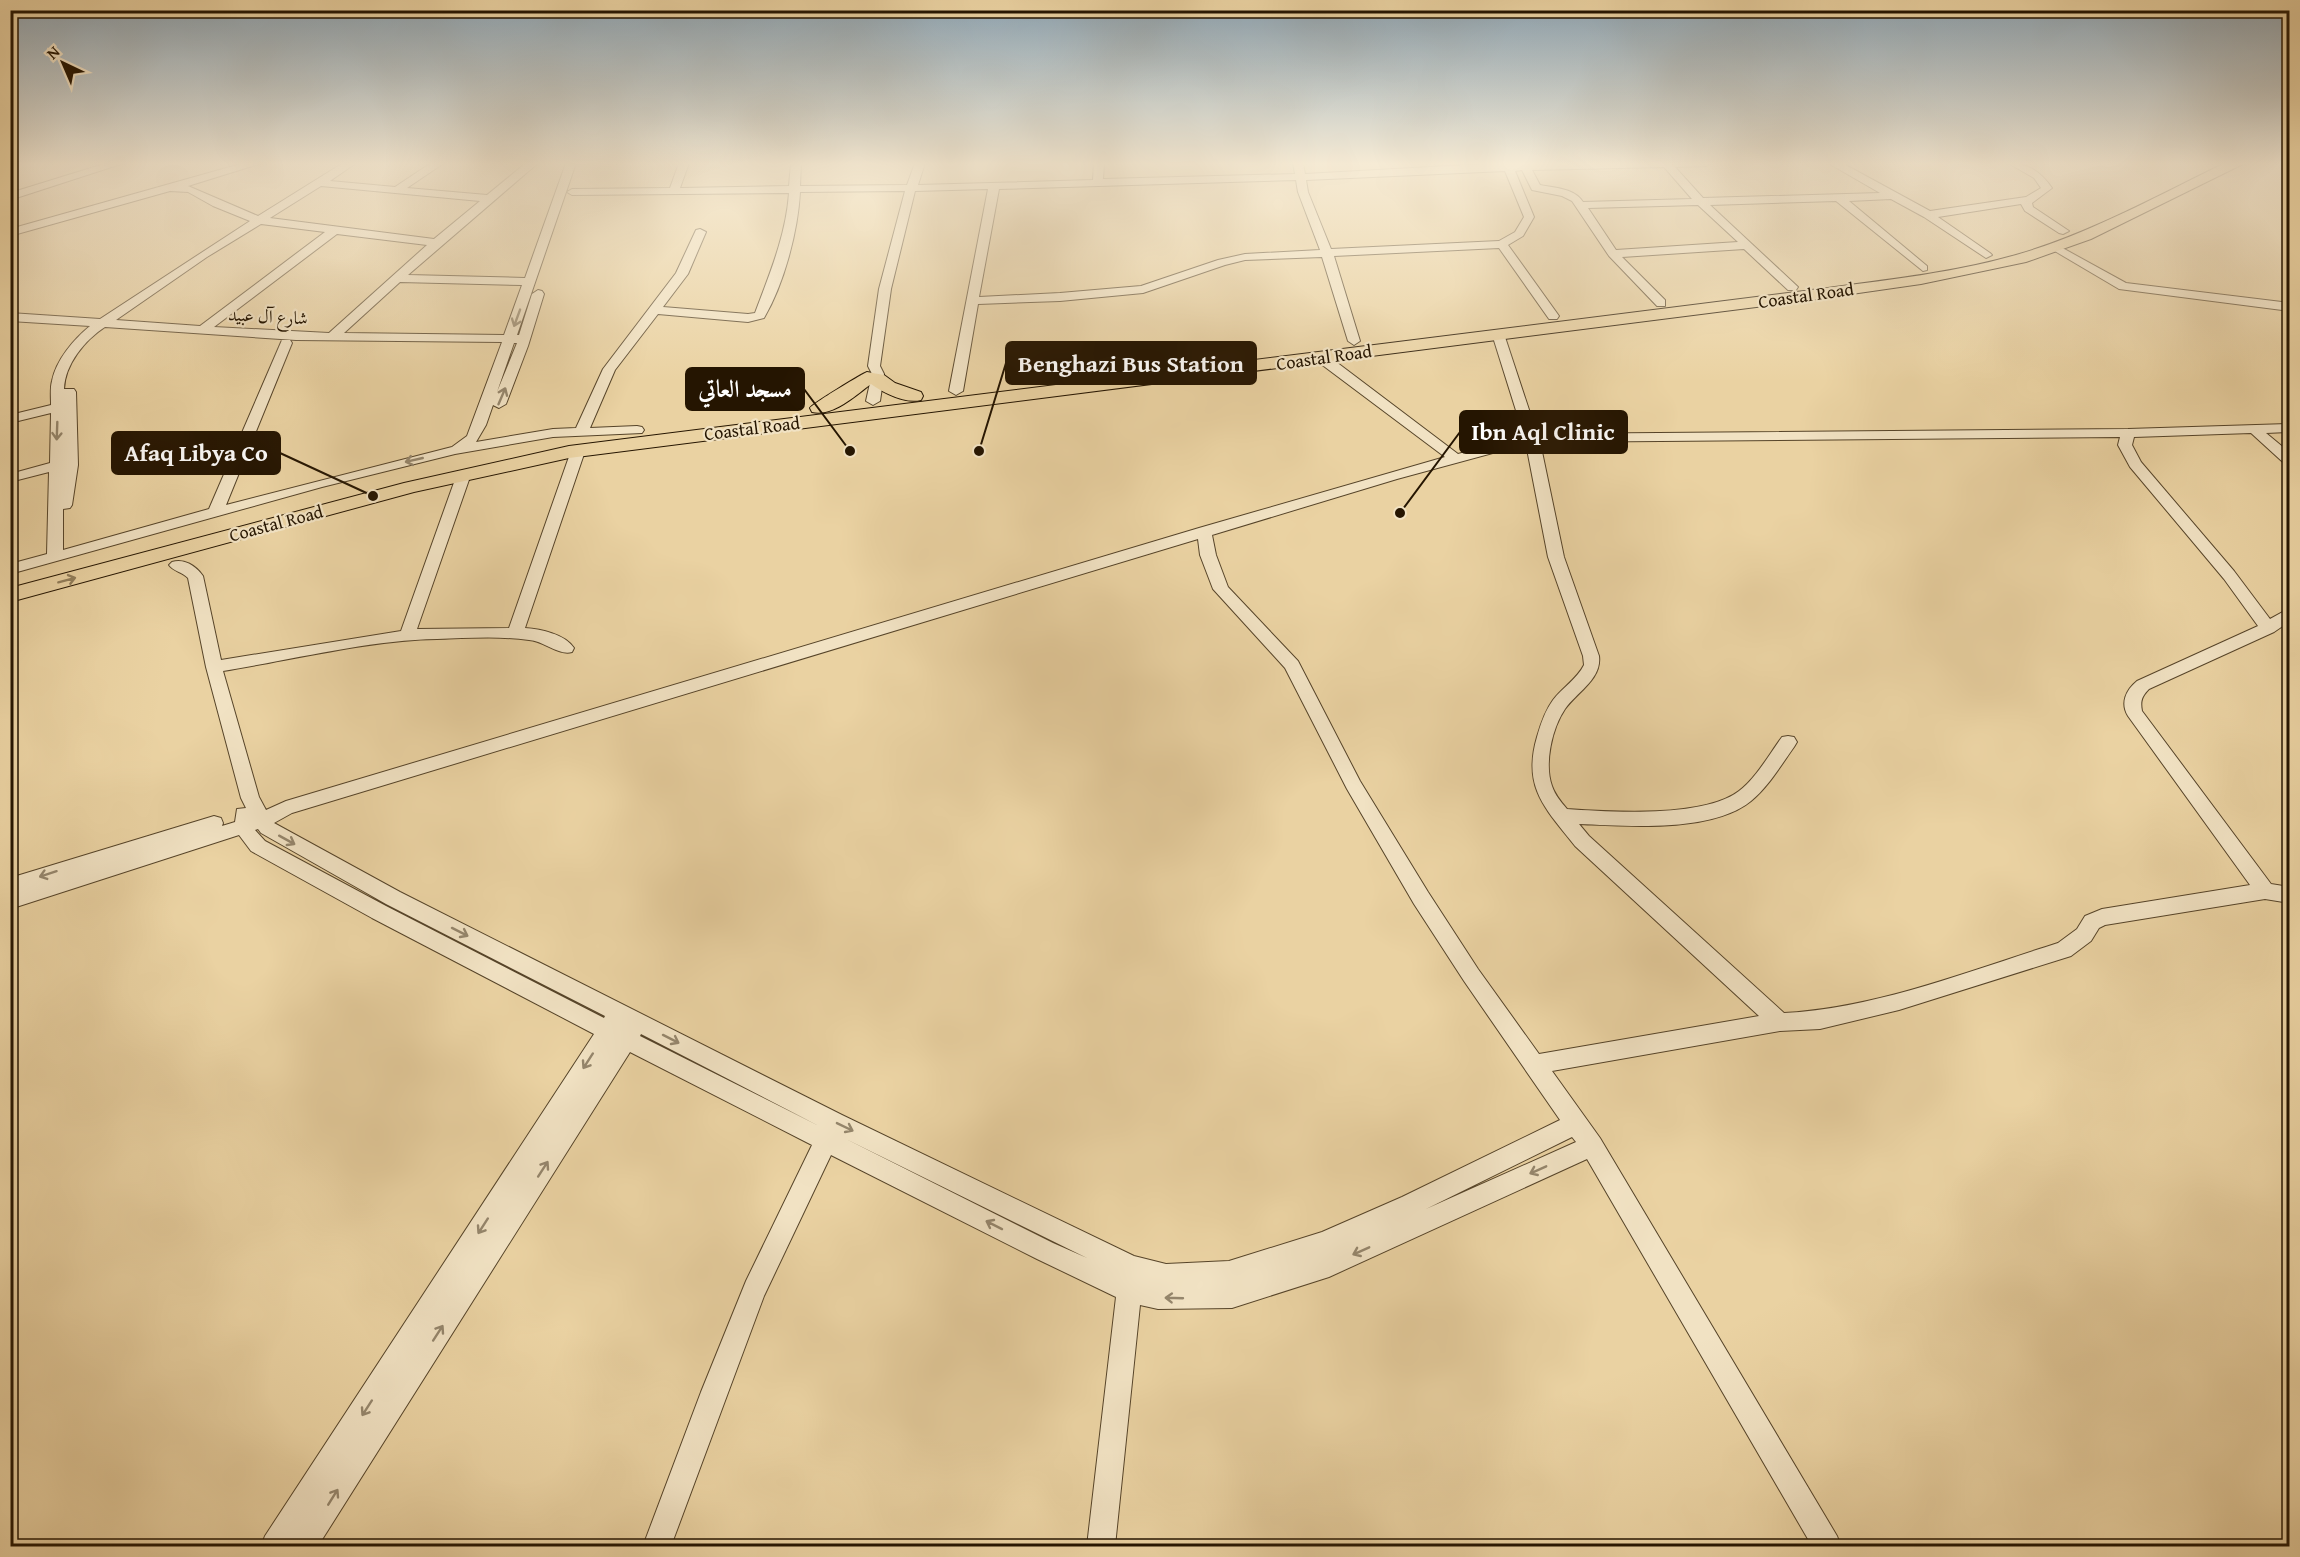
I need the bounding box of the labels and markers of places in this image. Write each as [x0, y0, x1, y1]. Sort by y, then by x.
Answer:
callout: Benghazi Bus Station [1006, 342, 1256, 384]
callout: مسجد العاتي [686, 368, 804, 410]
callout: Ibn Aql Clinic [1460, 411, 1627, 453]
callout: Afaq Libya Co [112, 432, 280, 474]

